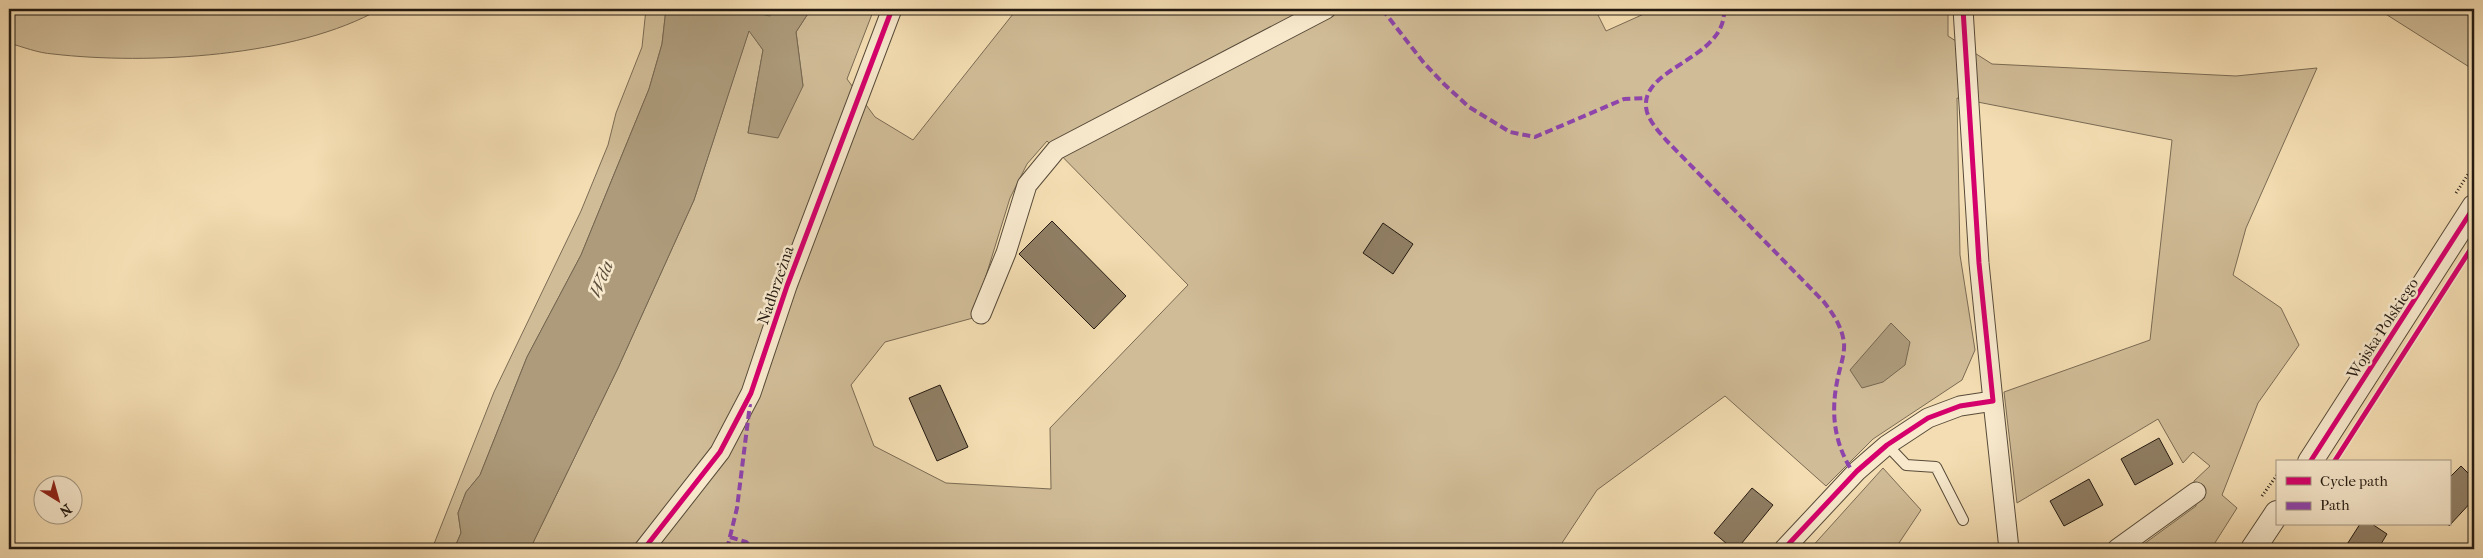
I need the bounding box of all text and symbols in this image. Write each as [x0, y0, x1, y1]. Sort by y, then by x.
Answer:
street label: Nadbrzeżna [753, 243, 798, 327]
water label: Wda [585, 258, 618, 300]
street label: Wojska Polskiego [2342, 274, 2422, 383]
legend [2276, 460, 2450, 526]
text: Cycle path [2320, 472, 2388, 490]
north arrow [32, 476, 82, 526]
text: Path [2320, 496, 2350, 514]
text: N [56, 500, 75, 520]

